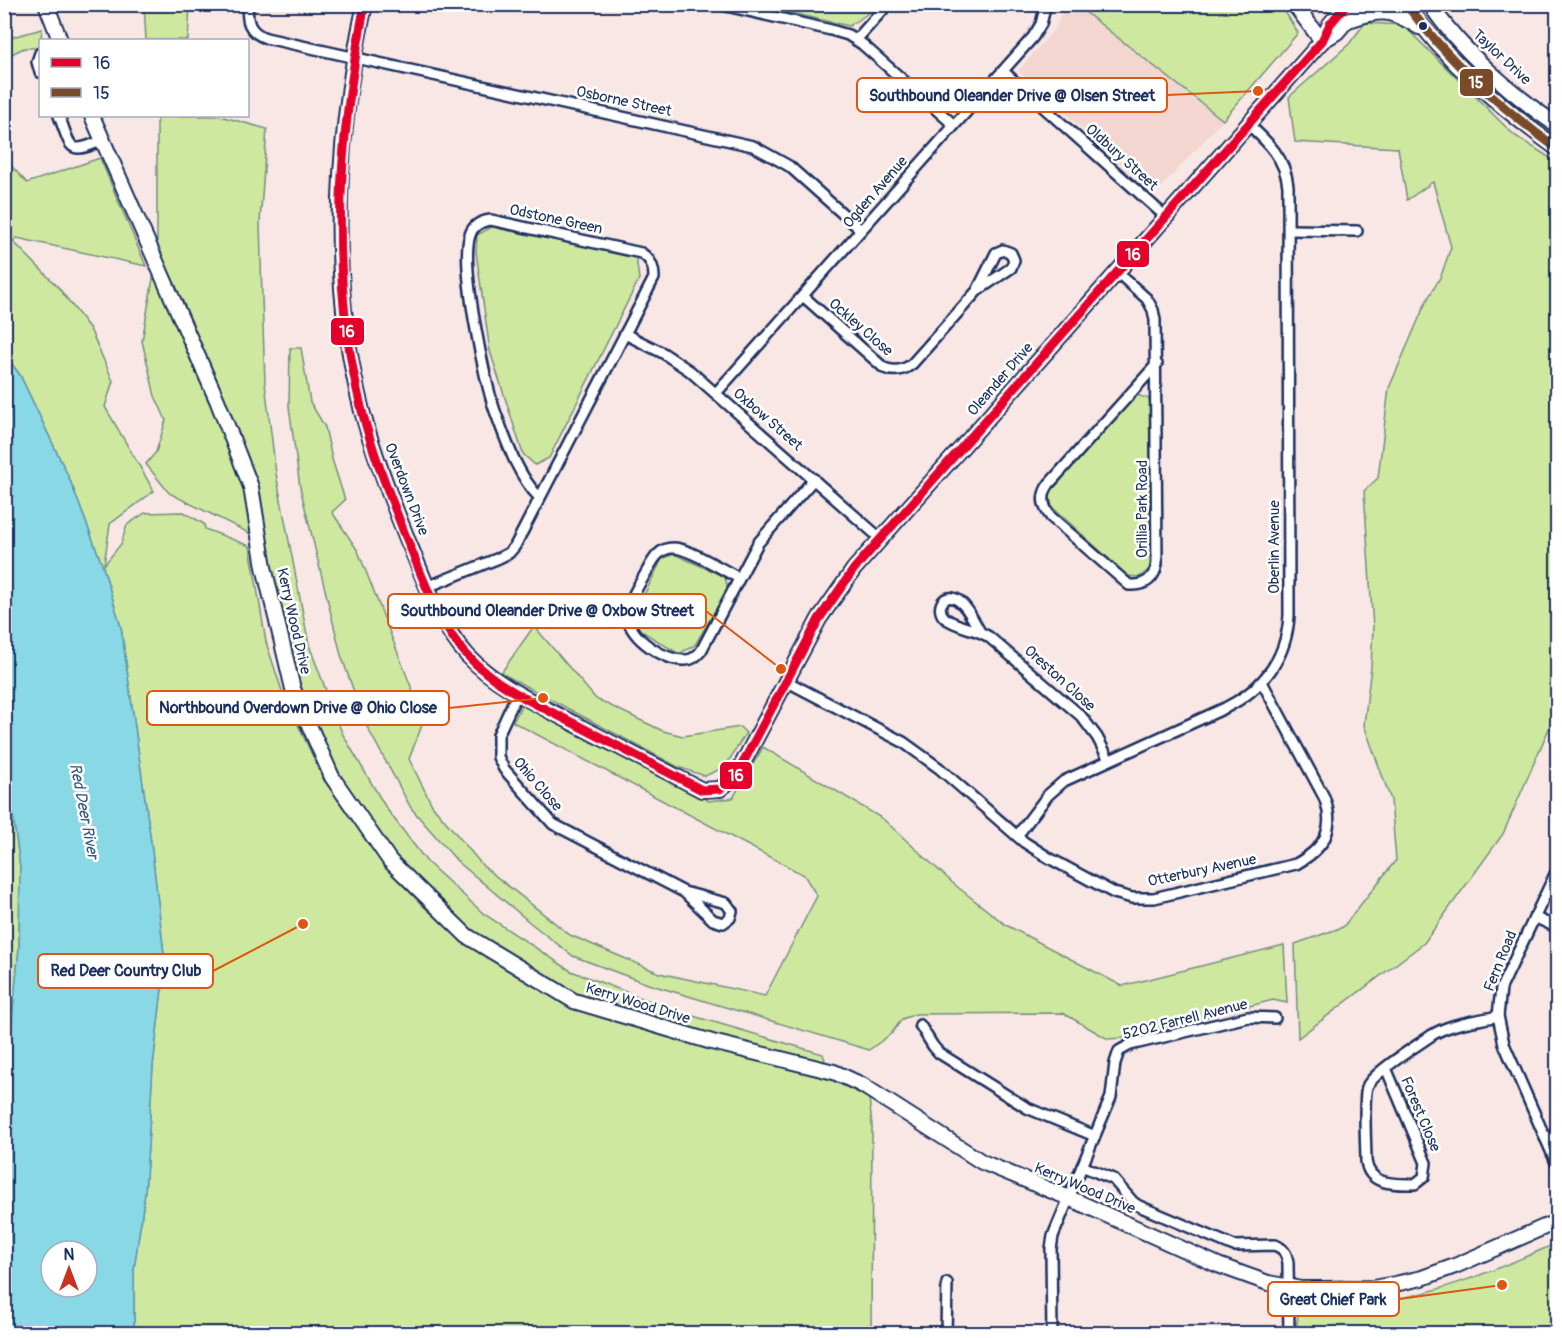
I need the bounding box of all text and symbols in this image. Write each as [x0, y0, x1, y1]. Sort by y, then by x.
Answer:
unlabelled marker [1417, 20, 1429, 32]
street label: Taylor Drive [1468, 25, 1535, 90]
legend [39, 39, 249, 117]
text: 16 [93, 52, 111, 75]
line badge: 15 [1459, 68, 1494, 97]
text: 15 [1469, 73, 1484, 93]
callout: Southbound Oleander Drive @ Olsen Street [857, 78, 1167, 112]
text: 15 [93, 82, 110, 105]
street label: Osborne Street [575, 82, 674, 121]
text: Southbound Oleander Drive @ Olsen Street [869, 86, 1156, 106]
street label: Oldbury Street [1081, 120, 1163, 196]
street label: Ogden Avenue [839, 152, 912, 232]
street label: Odstone Green [508, 200, 604, 239]
line badge: 16 [1116, 240, 1150, 268]
text: 16 [1125, 245, 1141, 265]
street label: Ockley Close [825, 294, 897, 361]
line badge: 16 [330, 317, 365, 346]
text: 16 [339, 322, 355, 342]
street label: Oleander Drive [963, 338, 1038, 420]
street label: Oxbow Street [729, 384, 807, 455]
street label: Overdown Drive [380, 440, 433, 539]
street label: Orillia Park Road [1133, 460, 1152, 558]
street label: Oberlin Avenue [1265, 500, 1284, 594]
street label: Kerry Wood Drive [272, 566, 315, 677]
callout: Southbound Oleander Drive @ Oxbow Street [388, 594, 706, 628]
text: Southbound Oleander Drive @ Oxbow Street [400, 601, 694, 621]
street label: Oreston Close [1020, 641, 1100, 716]
callout: Northbound Overdown Drive @ Ohio Close [147, 691, 449, 725]
text: Northbound Overdown Drive @ Ohio Close [159, 698, 438, 718]
street label: Ohio Close [509, 753, 567, 816]
line badge: 16 [719, 761, 753, 790]
water label: Red Deer River [65, 762, 104, 863]
text: 16 [728, 766, 744, 786]
street label: Otterbury Avenue [1146, 850, 1259, 891]
street label: Fern Road [1480, 928, 1521, 994]
callout: Red Deer Country Club [38, 954, 213, 988]
text: Red Deer Country Club [51, 961, 202, 981]
street label: Kerry Wood Drive [583, 979, 693, 1029]
street label: 5202 Farrell Avenue [1121, 995, 1250, 1044]
street label: Forest Close [1396, 1074, 1445, 1155]
street label: Kerry Wood Drive [1031, 1159, 1139, 1219]
north arrow [39, 1239, 99, 1299]
text: N [64, 1245, 75, 1265]
callout: Great Chief Park [1268, 1282, 1399, 1316]
text: Great Chief Park [1279, 1290, 1387, 1310]

